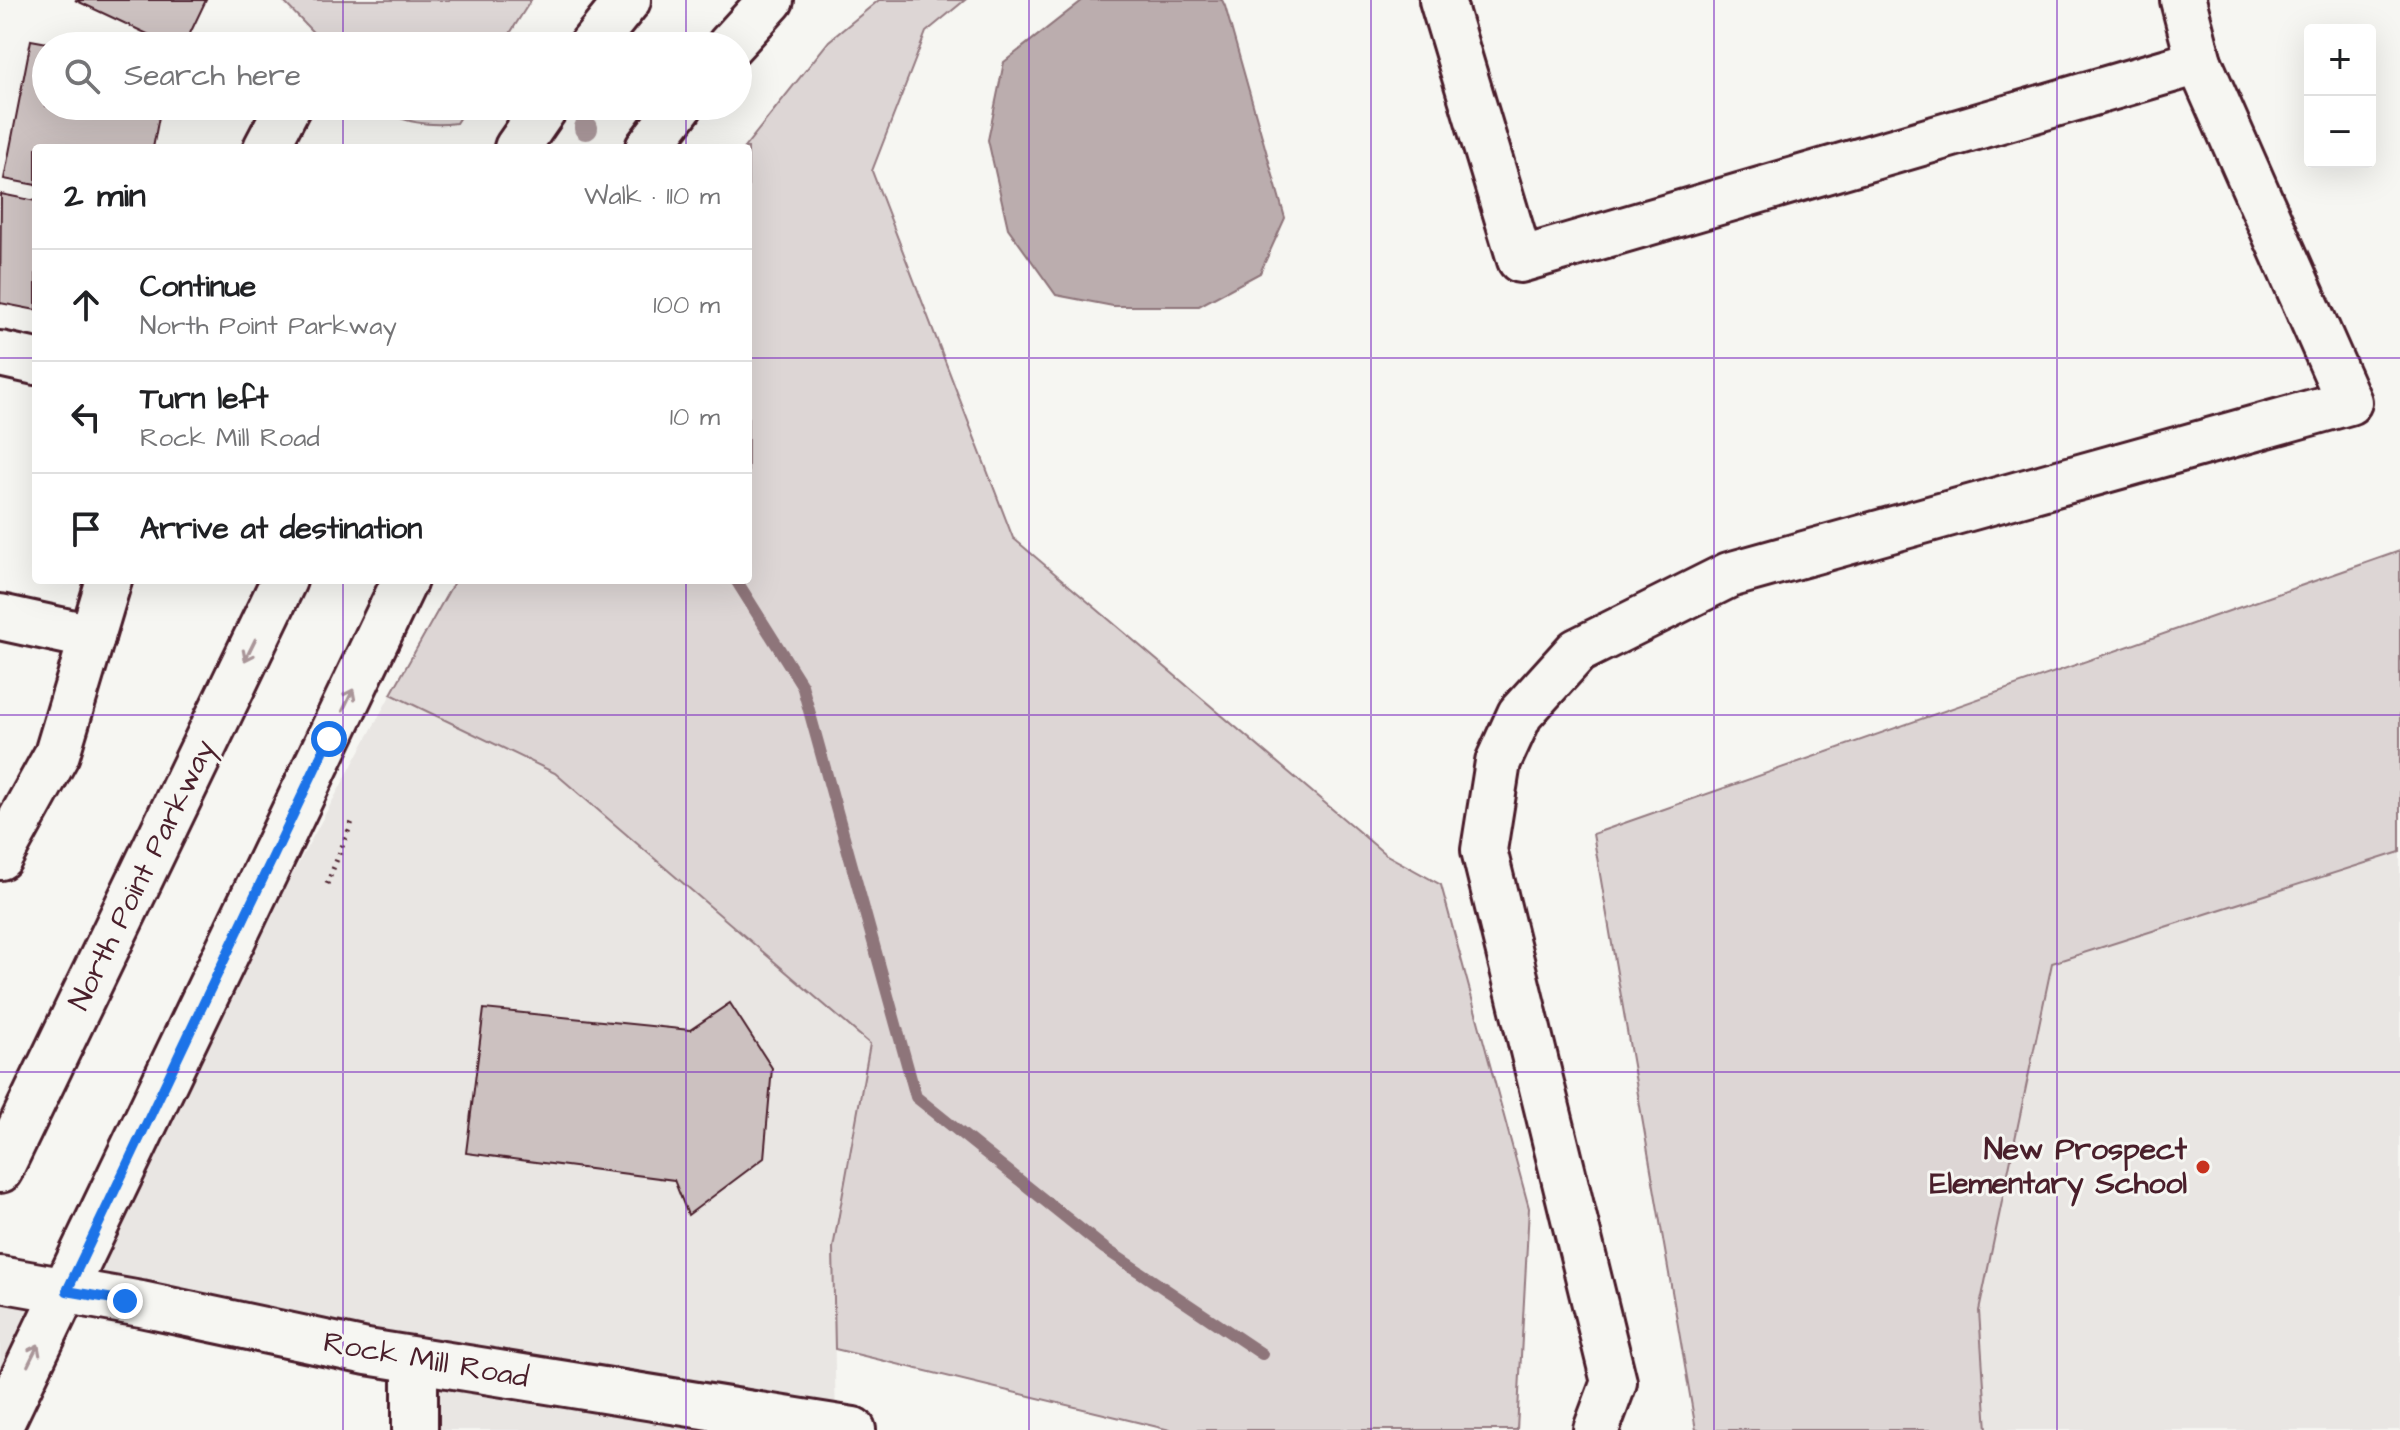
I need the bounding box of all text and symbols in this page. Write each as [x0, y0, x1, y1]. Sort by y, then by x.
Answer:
map controls [2304, 24, 2376, 168]
button: + [2304, 24, 2376, 96]
search box [32, 32, 752, 120]
icon: search [60, 54, 104, 98]
text: Search here [124, 55, 301, 97]
button: − [2304, 96, 2376, 168]
text: 2 min [64, 172, 146, 220]
text: Walk · 110 m [584, 178, 720, 214]
text: Continue [140, 266, 256, 308]
icon: ahead [64, 283, 108, 327]
text: 100 m [653, 287, 720, 323]
text: North Point Parkway [140, 308, 397, 344]
text: Turn left [140, 378, 268, 420]
icon: left [64, 395, 108, 439]
text: 10 m [670, 399, 720, 435]
text: Rock Mill Road [140, 420, 320, 456]
icon: arrive [64, 507, 108, 551]
text: Arrive at destination [140, 508, 422, 550]
one-way arrow [242, 638, 257, 662]
one-way arrow [341, 688, 356, 712]
route start [311, 721, 347, 757]
street label: North Point Parkway [58, 733, 227, 1018]
place label: New Prospect Elementary School [1930, 1129, 2188, 1207]
marker: New Prospect Elementary School [2194, 1158, 2212, 1176]
route end [107, 1283, 143, 1319]
street label: Rock Mill Road [320, 1321, 532, 1399]
one-way arrow [26, 1344, 42, 1368]

